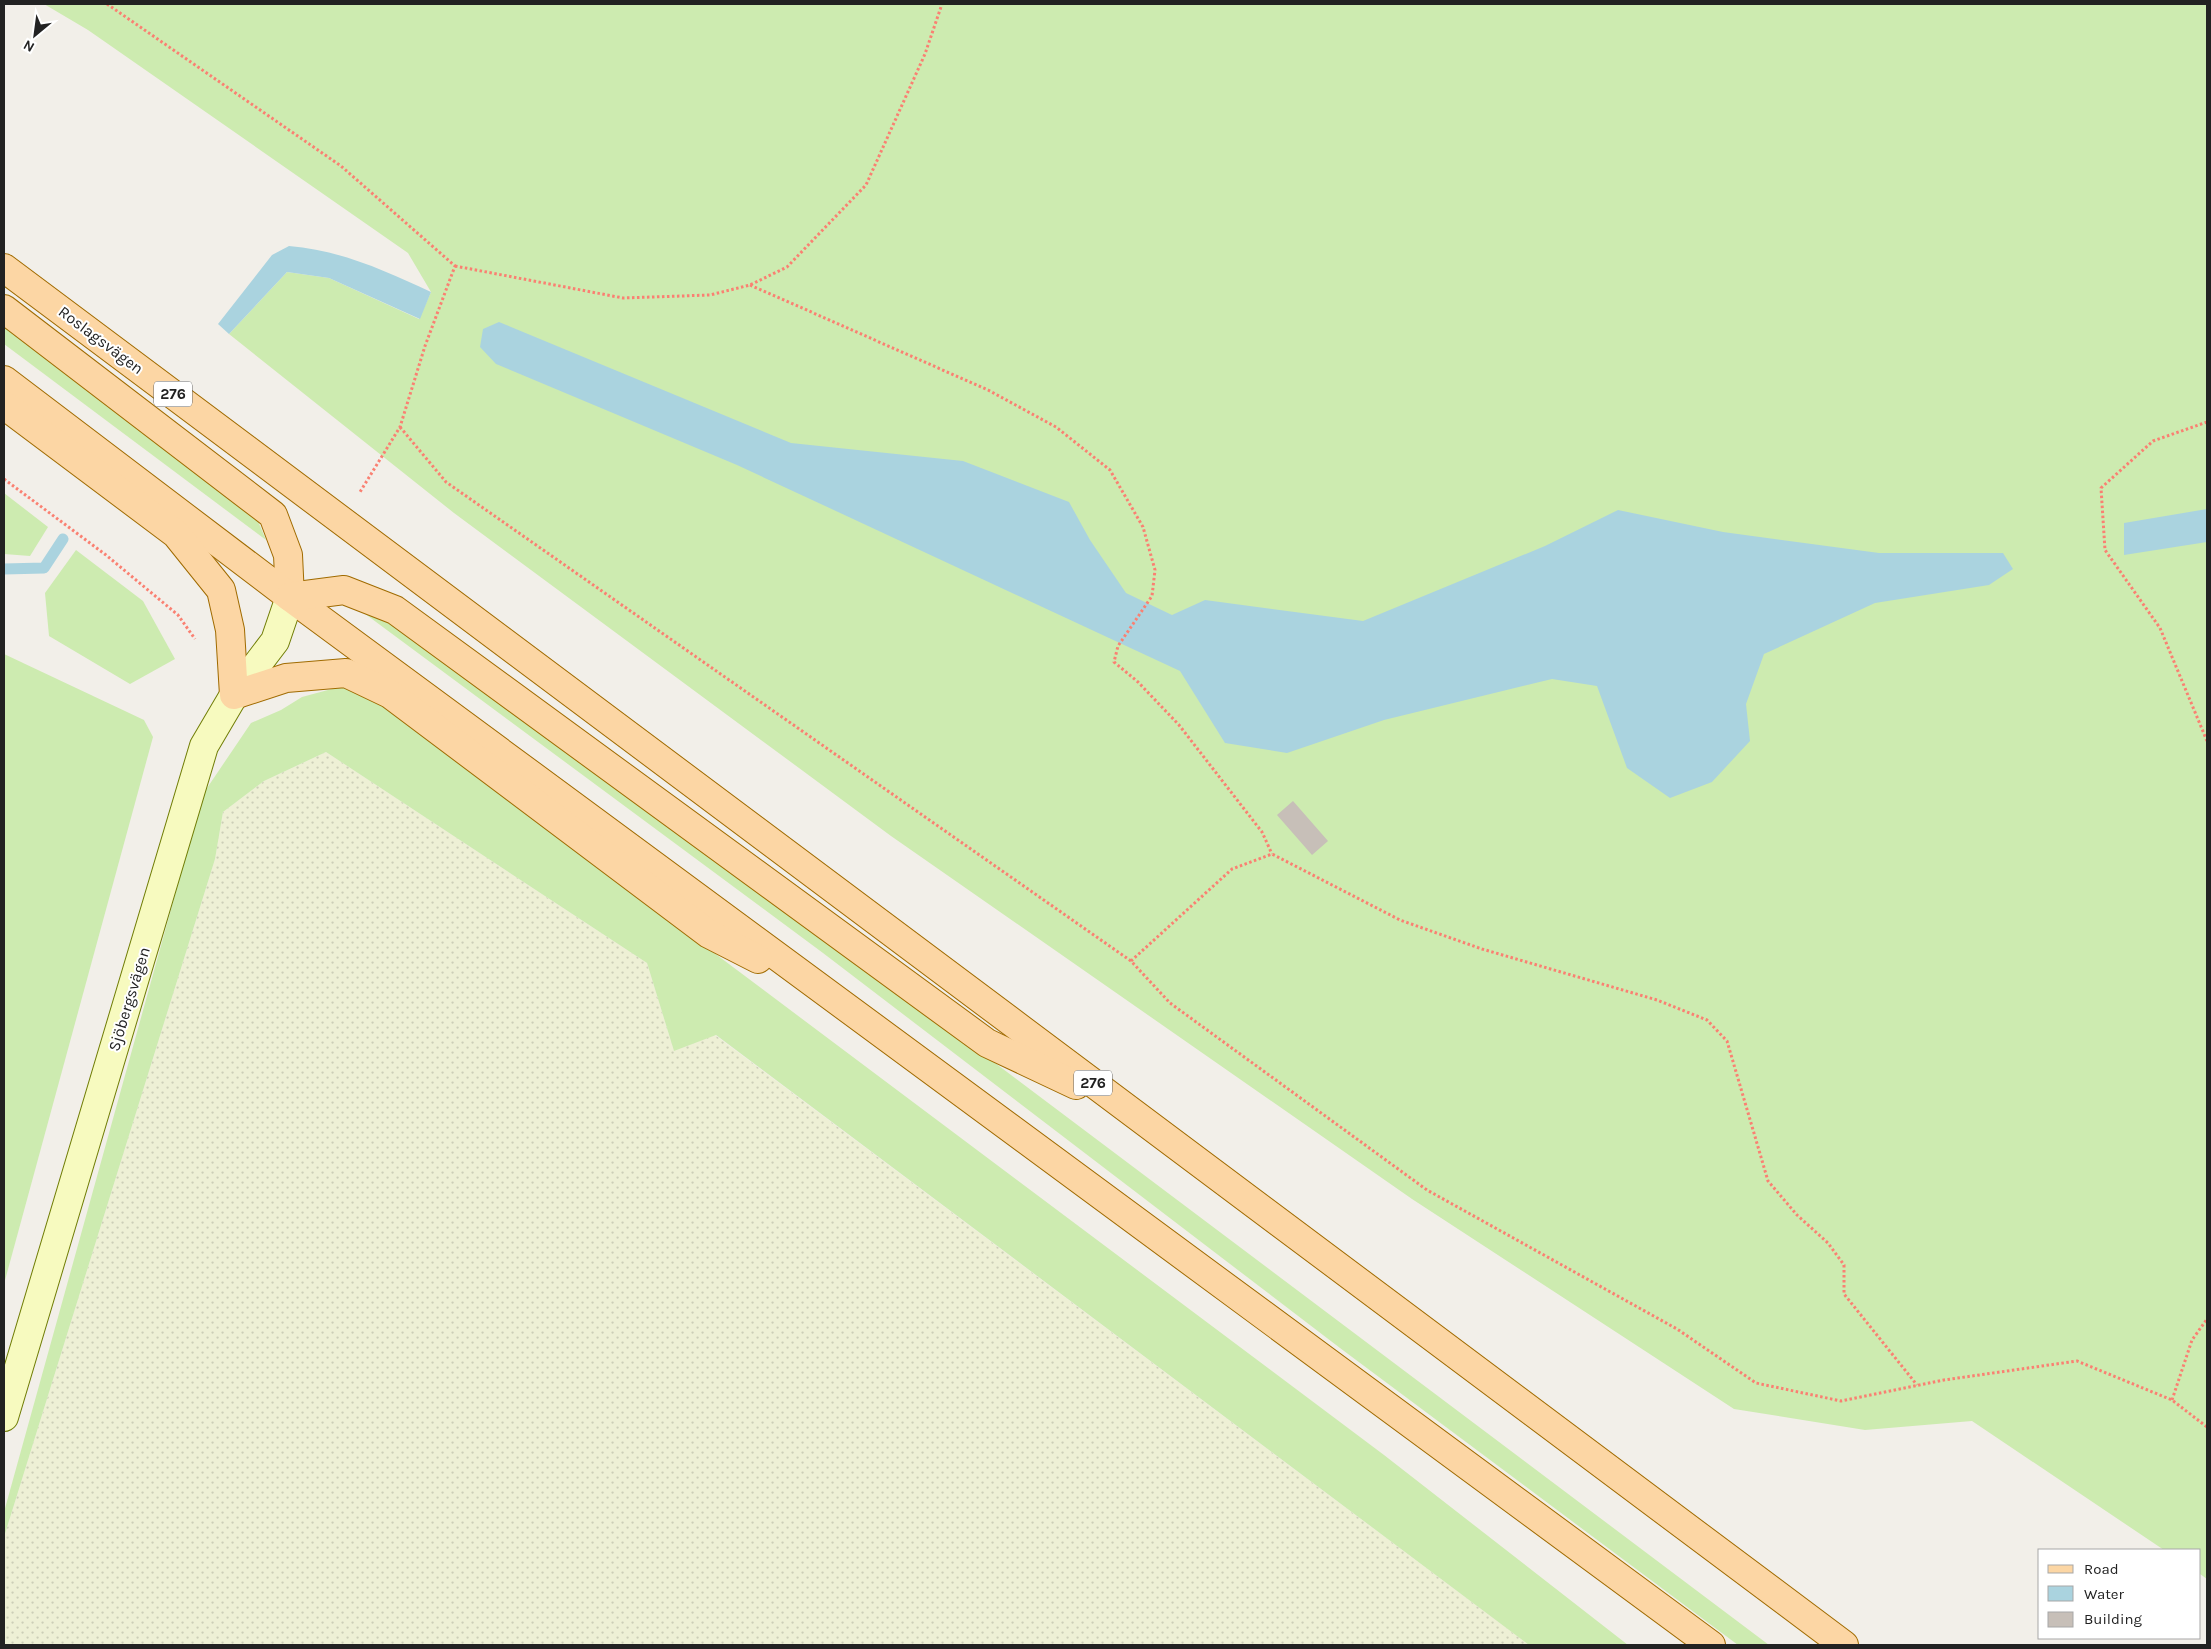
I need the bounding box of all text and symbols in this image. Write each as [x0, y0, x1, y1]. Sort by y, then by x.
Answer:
north arrow [10, 10, 60, 60]
text: N [20, 36, 37, 56]
street label: Roslagsvägen [55, 302, 147, 378]
road number: 276 [154, 382, 192, 406]
street label: Sjöbergsvägen [104, 945, 154, 1053]
road number: 276 [1074, 1070, 1112, 1096]
legend [2038, 1549, 2201, 1639]
text: Road [2084, 1560, 2119, 1578]
text: Water [2084, 1585, 2125, 1603]
text: Building [2084, 1610, 2142, 1628]

